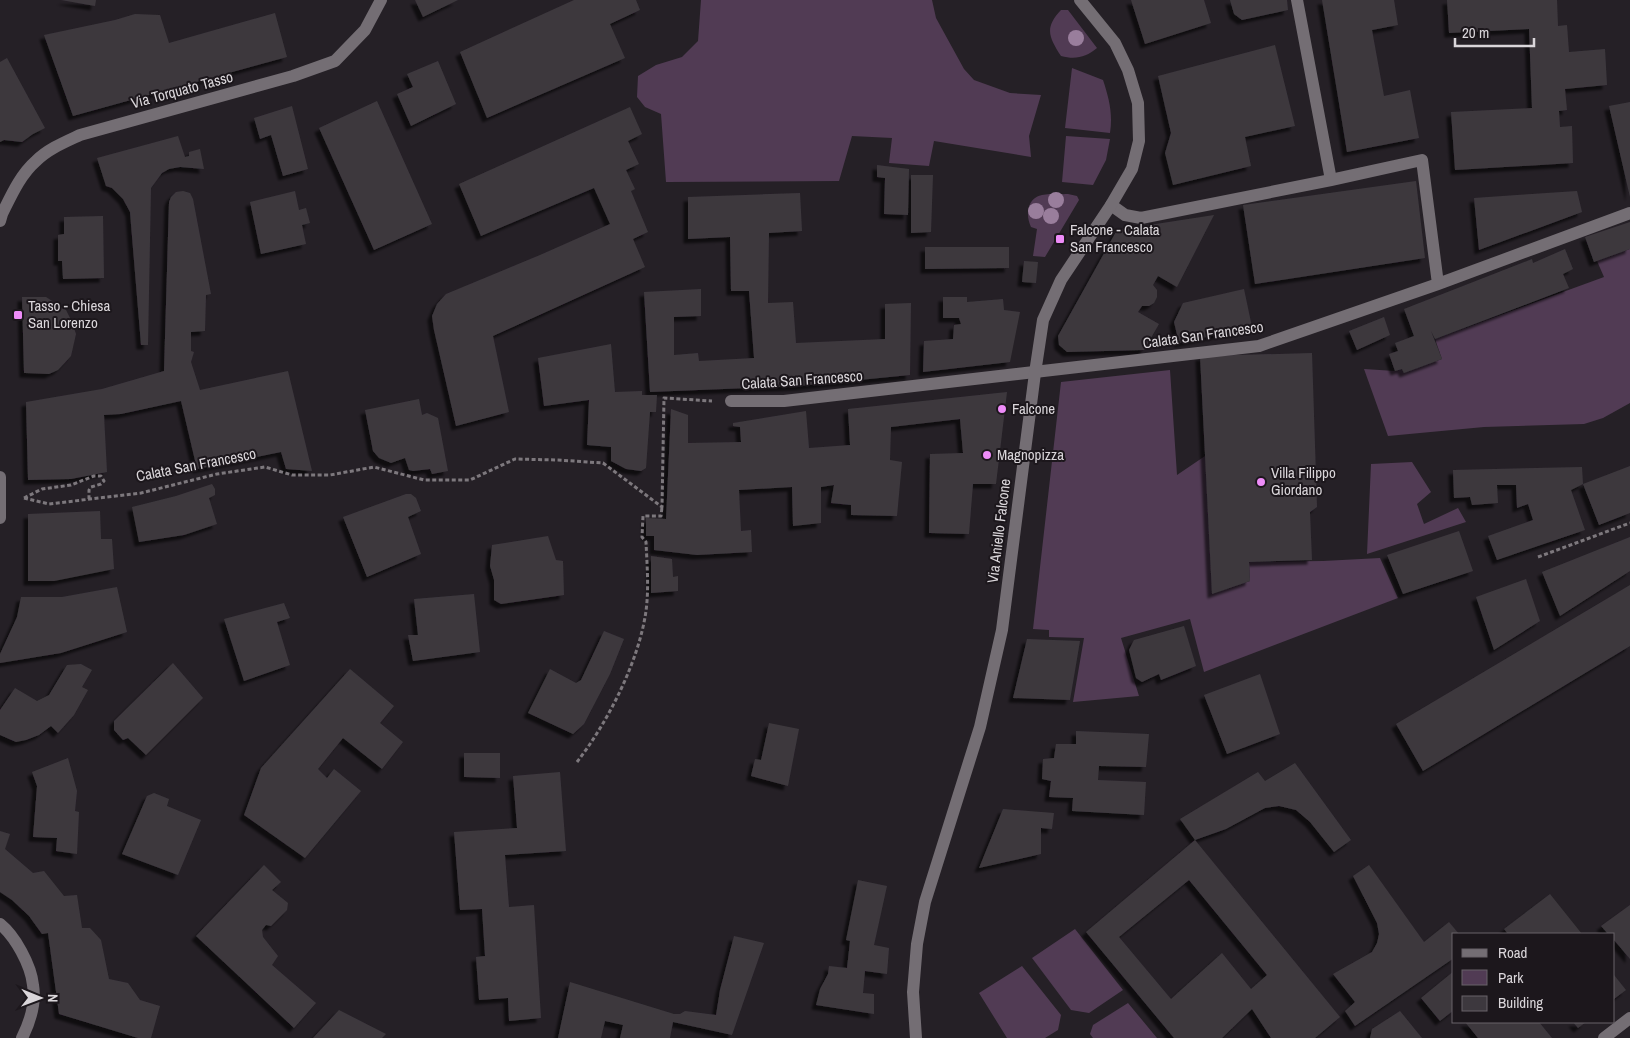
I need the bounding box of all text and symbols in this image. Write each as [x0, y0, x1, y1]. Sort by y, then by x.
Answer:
scale bar [1455, 15, 1534, 47]
text: 20 m [1462, 22, 1489, 43]
street label: Via Torquato Tasso [128, 66, 235, 113]
place label: Falcone - Calata San Francesco [1070, 219, 1160, 257]
marker: Falcone - Calata San Francesco [1054, 233, 1066, 245]
place label: Tasso - Chiesa San Lorenzo [28, 295, 110, 333]
marker: Tasso - Chiesa San Lorenzo [12, 309, 24, 321]
street label: Calata San Francesco [1141, 316, 1265, 353]
street label: Calata San Francesco [741, 365, 864, 394]
place label: Falcone [1012, 398, 1055, 419]
marker: Falcone [996, 403, 1008, 415]
street label: Calata San Francesco [134, 443, 258, 486]
place label: Magnopizza [997, 444, 1064, 465]
marker: Magnopizza [981, 449, 993, 461]
place label: Villa Filippo Giordano [1271, 462, 1336, 500]
marker: Villa Filippo Giordano [1255, 476, 1267, 488]
street label: Via Aniello Falcone [982, 477, 1015, 584]
legend [1452, 933, 1615, 1023]
text: Road [1498, 942, 1527, 963]
text: Park [1498, 967, 1524, 988]
north arrow [15, 973, 65, 1023]
text: Building [1498, 992, 1543, 1013]
text: N [44, 994, 62, 1003]

